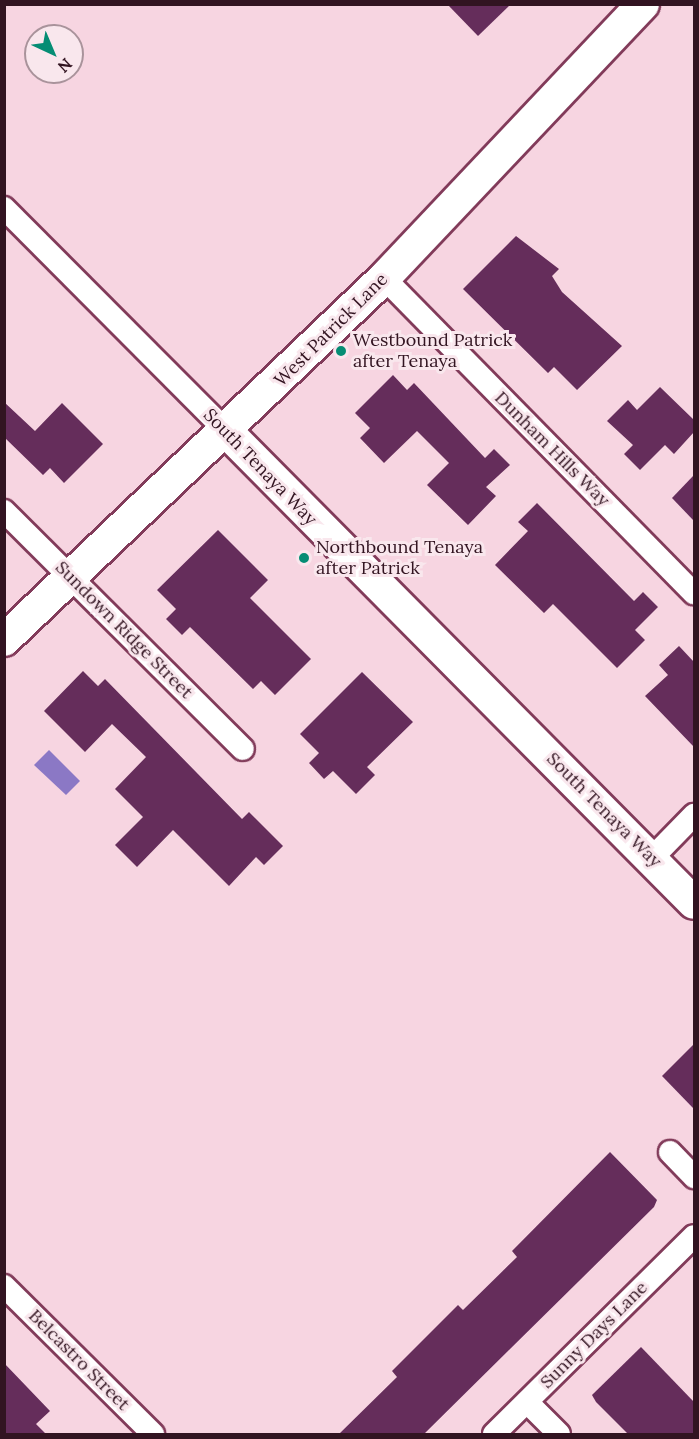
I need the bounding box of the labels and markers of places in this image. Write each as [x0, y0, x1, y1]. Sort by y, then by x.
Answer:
place label: Westbound Patrick after Tenaya [353, 330, 512, 372]
marker: Westbound Patrick after Tenaya [334, 344, 348, 358]
place label: Northbound Tenaya after Patrick [316, 537, 483, 580]
marker: Northbound Tenaya after Patrick [297, 551, 311, 565]

